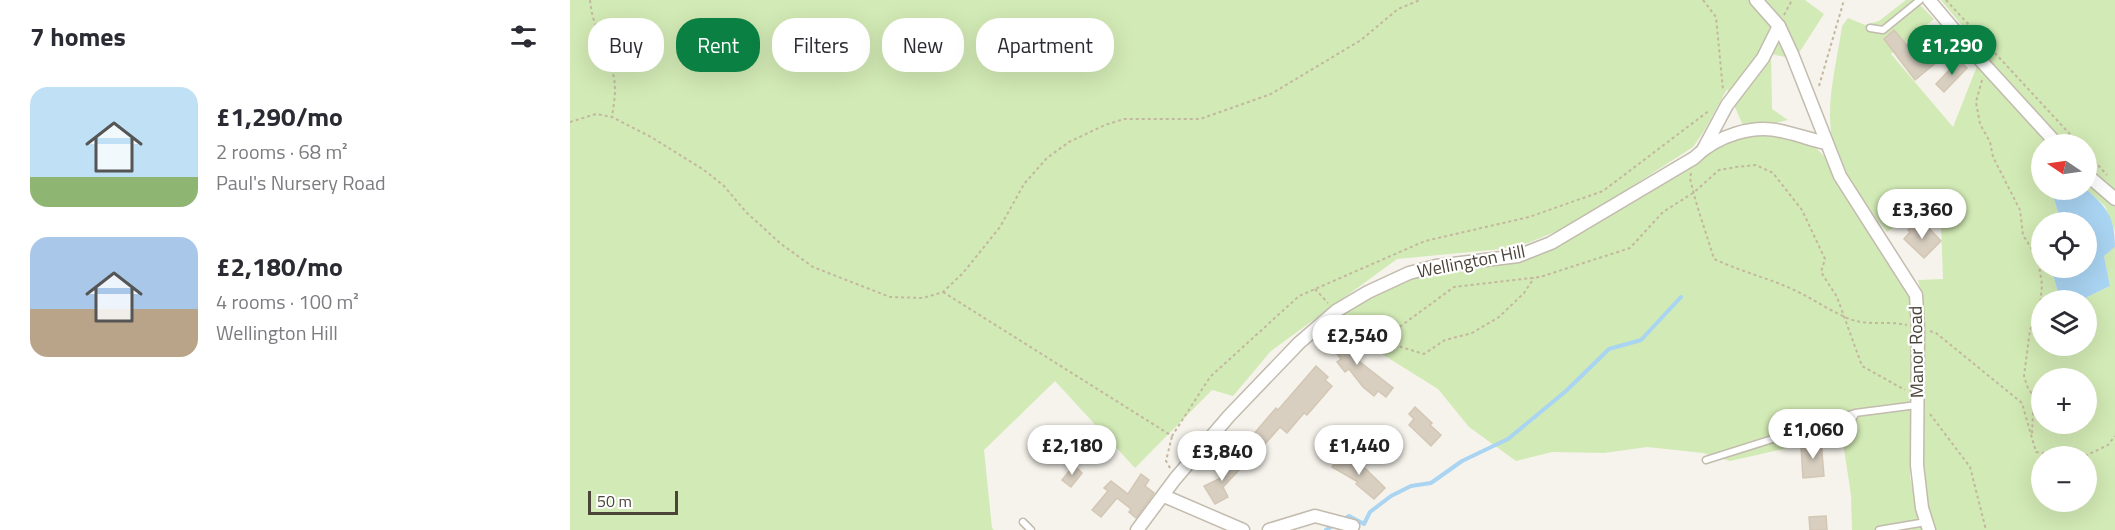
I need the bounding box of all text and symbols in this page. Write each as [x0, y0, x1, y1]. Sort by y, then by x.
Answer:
text: 7 homes [30, 17, 126, 56]
chip: Buy [588, 18, 664, 72]
chip: Rent [676, 18, 760, 72]
chip: Filters [772, 18, 870, 72]
chip: New [882, 18, 964, 72]
chip: Apartment [976, 18, 1114, 72]
icon: filters [507, 20, 540, 53]
pin: £1,290 [1903, 25, 2001, 76]
text: £1,290 [1921, 29, 1983, 60]
text: £1,290/mo [216, 97, 343, 136]
icon: home [78, 111, 150, 183]
north arrow [2031, 134, 2097, 200]
map controls [2031, 134, 2097, 512]
text: 2 rooms · 68 m² [216, 136, 348, 167]
text: Paul's Nursery Road [216, 167, 386, 198]
pin: £3,360 [1873, 189, 1971, 240]
text: £3,360 [1891, 193, 1953, 224]
button: locate [2031, 212, 2097, 278]
street label: Wellington Hill [1415, 237, 1527, 285]
text: £2,180/mo [216, 247, 343, 286]
icon: home [78, 261, 150, 333]
text: 4 rooms · 100 m² [216, 286, 359, 317]
button: layers [2031, 290, 2097, 356]
street label: Manor Road [1902, 306, 1930, 398]
pin: £2,540 [1308, 315, 1406, 366]
text: Wellington Hill [216, 317, 338, 348]
text: £2,540 [1326, 319, 1388, 350]
button: + [2031, 368, 2097, 434]
pin: £1,060 [1764, 409, 1862, 460]
text: £1,060 [1782, 413, 1844, 444]
pin: £2,180 [1023, 425, 1121, 476]
pin: £1,440 [1310, 425, 1408, 476]
text: £2,180 [1041, 429, 1103, 460]
text: £1,440 [1328, 429, 1390, 460]
pin: £3,840 [1173, 431, 1271, 482]
text: £3,840 [1191, 435, 1253, 466]
button: − [2031, 446, 2097, 512]
scale bar [588, 488, 678, 516]
text: 50 m [597, 489, 632, 513]

